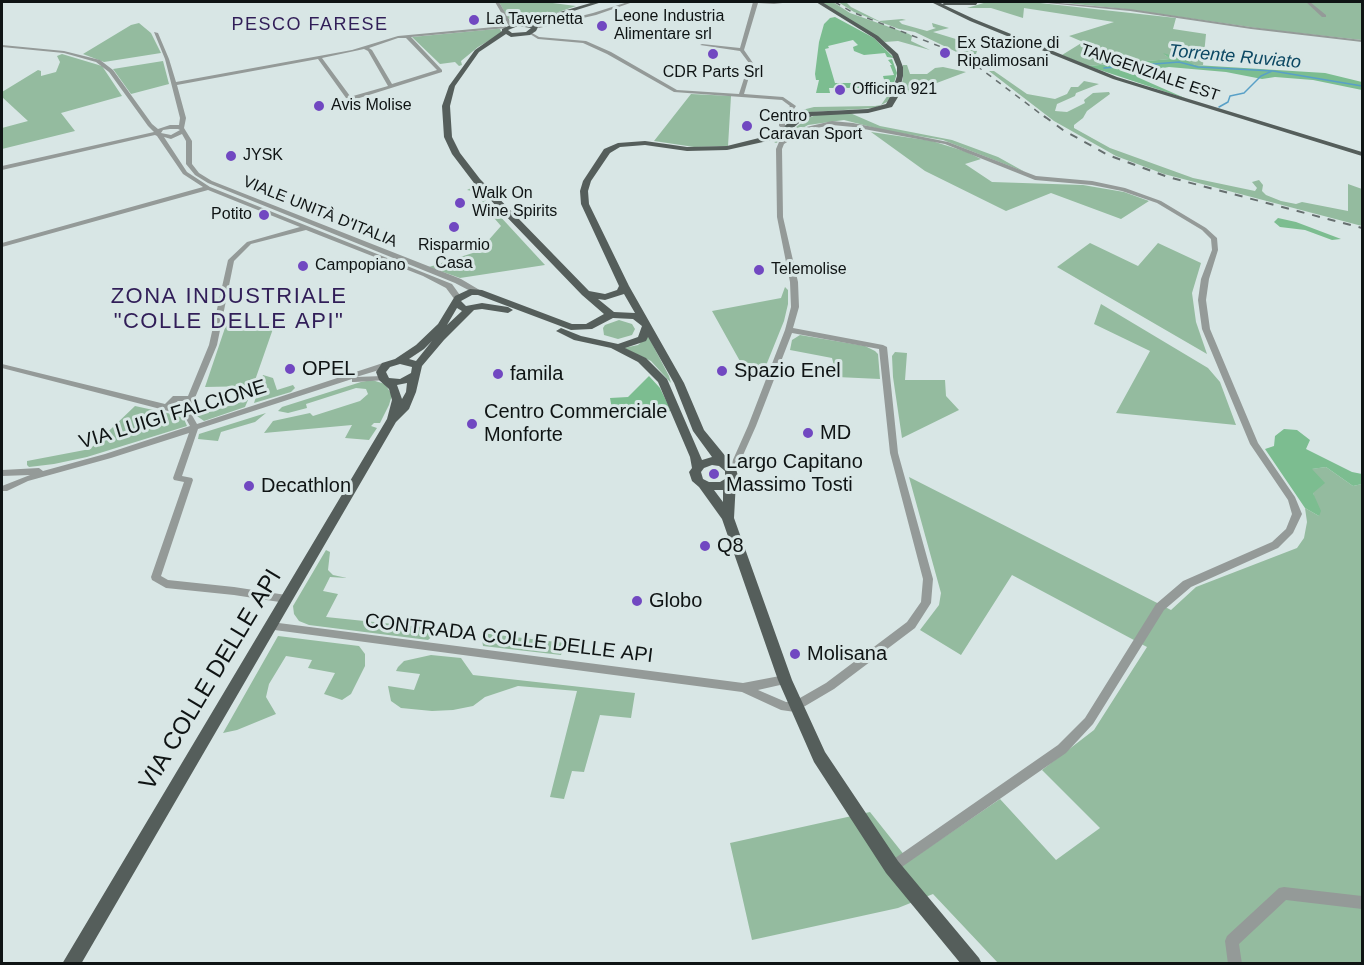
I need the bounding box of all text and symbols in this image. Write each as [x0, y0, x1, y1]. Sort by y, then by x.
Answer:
place label: Leone Industria Alimentare srl [614, 7, 724, 45]
place label: La Tavernetta [486, 10, 583, 30]
marker: La Tavernetta [467, 13, 481, 27]
district label: PESCO FARESE [231, 14, 389, 36]
marker: Leone Industria Alimentare srl [595, 19, 609, 33]
place label: Ex Stazione di Ripalimosani [957, 34, 1059, 72]
street label: TANGENZIALE EST [1078, 40, 1222, 106]
water label: Torrente Ruviato [1168, 40, 1302, 74]
marker: Ex Stazione di Ripalimosani [938, 46, 952, 60]
marker: CDR Parts Srl [706, 47, 720, 61]
place label: CDR Parts Srl [663, 63, 763, 83]
place label: Officina 921 [852, 80, 937, 100]
marker: Officina 921 [833, 83, 847, 97]
place label: Avis Molise [331, 96, 412, 116]
marker: Avis Molise [312, 99, 326, 113]
place label: Centro Caravan Sport [759, 107, 862, 145]
marker: Centro Caravan Sport [740, 119, 754, 133]
place label: JYSK [243, 146, 283, 166]
marker: JYSK [224, 149, 238, 163]
street label: VIALE UNITÀ D'ITALIA [240, 172, 400, 252]
place label: Walk On Wine Spirits [472, 184, 557, 222]
marker: Walk On Wine Spirits [453, 196, 467, 210]
place label: Potito [211, 205, 252, 225]
marker: Potito [257, 208, 271, 222]
marker: Risparmio Casa [447, 220, 461, 234]
place label: Risparmio Casa [418, 236, 490, 274]
place label: Campopiano [315, 256, 406, 276]
marker: Campopiano [296, 259, 310, 273]
place label: Telemolise [771, 260, 847, 280]
marker: Telemolise [752, 263, 766, 277]
district label: ZONA INDUSTRIALE "COLLE DELLE API" [111, 284, 347, 336]
place label: OPEL [302, 357, 355, 381]
place label: Spazio Enel [734, 359, 841, 383]
marker: OPEL [283, 362, 297, 376]
place label: famila [510, 362, 563, 386]
marker: Spazio Enel [715, 364, 729, 378]
marker: famila [491, 367, 505, 381]
street label: VIA LUIGI FALCIONE [76, 375, 270, 455]
place label: Centro Commerciale Monforte [484, 400, 667, 447]
marker: Centro Commerciale Monforte [465, 417, 479, 431]
place label: MD [820, 421, 851, 445]
marker: MD [801, 426, 815, 440]
place label: Largo Capitano Massimo Tosti [726, 450, 863, 497]
marker: Largo Capitano Massimo Tosti [707, 467, 721, 481]
place label: Decathlon [261, 474, 351, 498]
marker: Decathlon [242, 479, 256, 493]
place label: Q8 [717, 534, 744, 558]
marker: Q8 [698, 539, 712, 553]
street label: VIA COLLE DELLE API [134, 565, 288, 795]
place label: Globo [649, 589, 702, 613]
marker: Globo [630, 594, 644, 608]
street label: CONTRADA COLLE DELLE API [364, 609, 654, 669]
place label: Molisana [807, 642, 887, 666]
marker: Molisana [788, 647, 802, 661]

